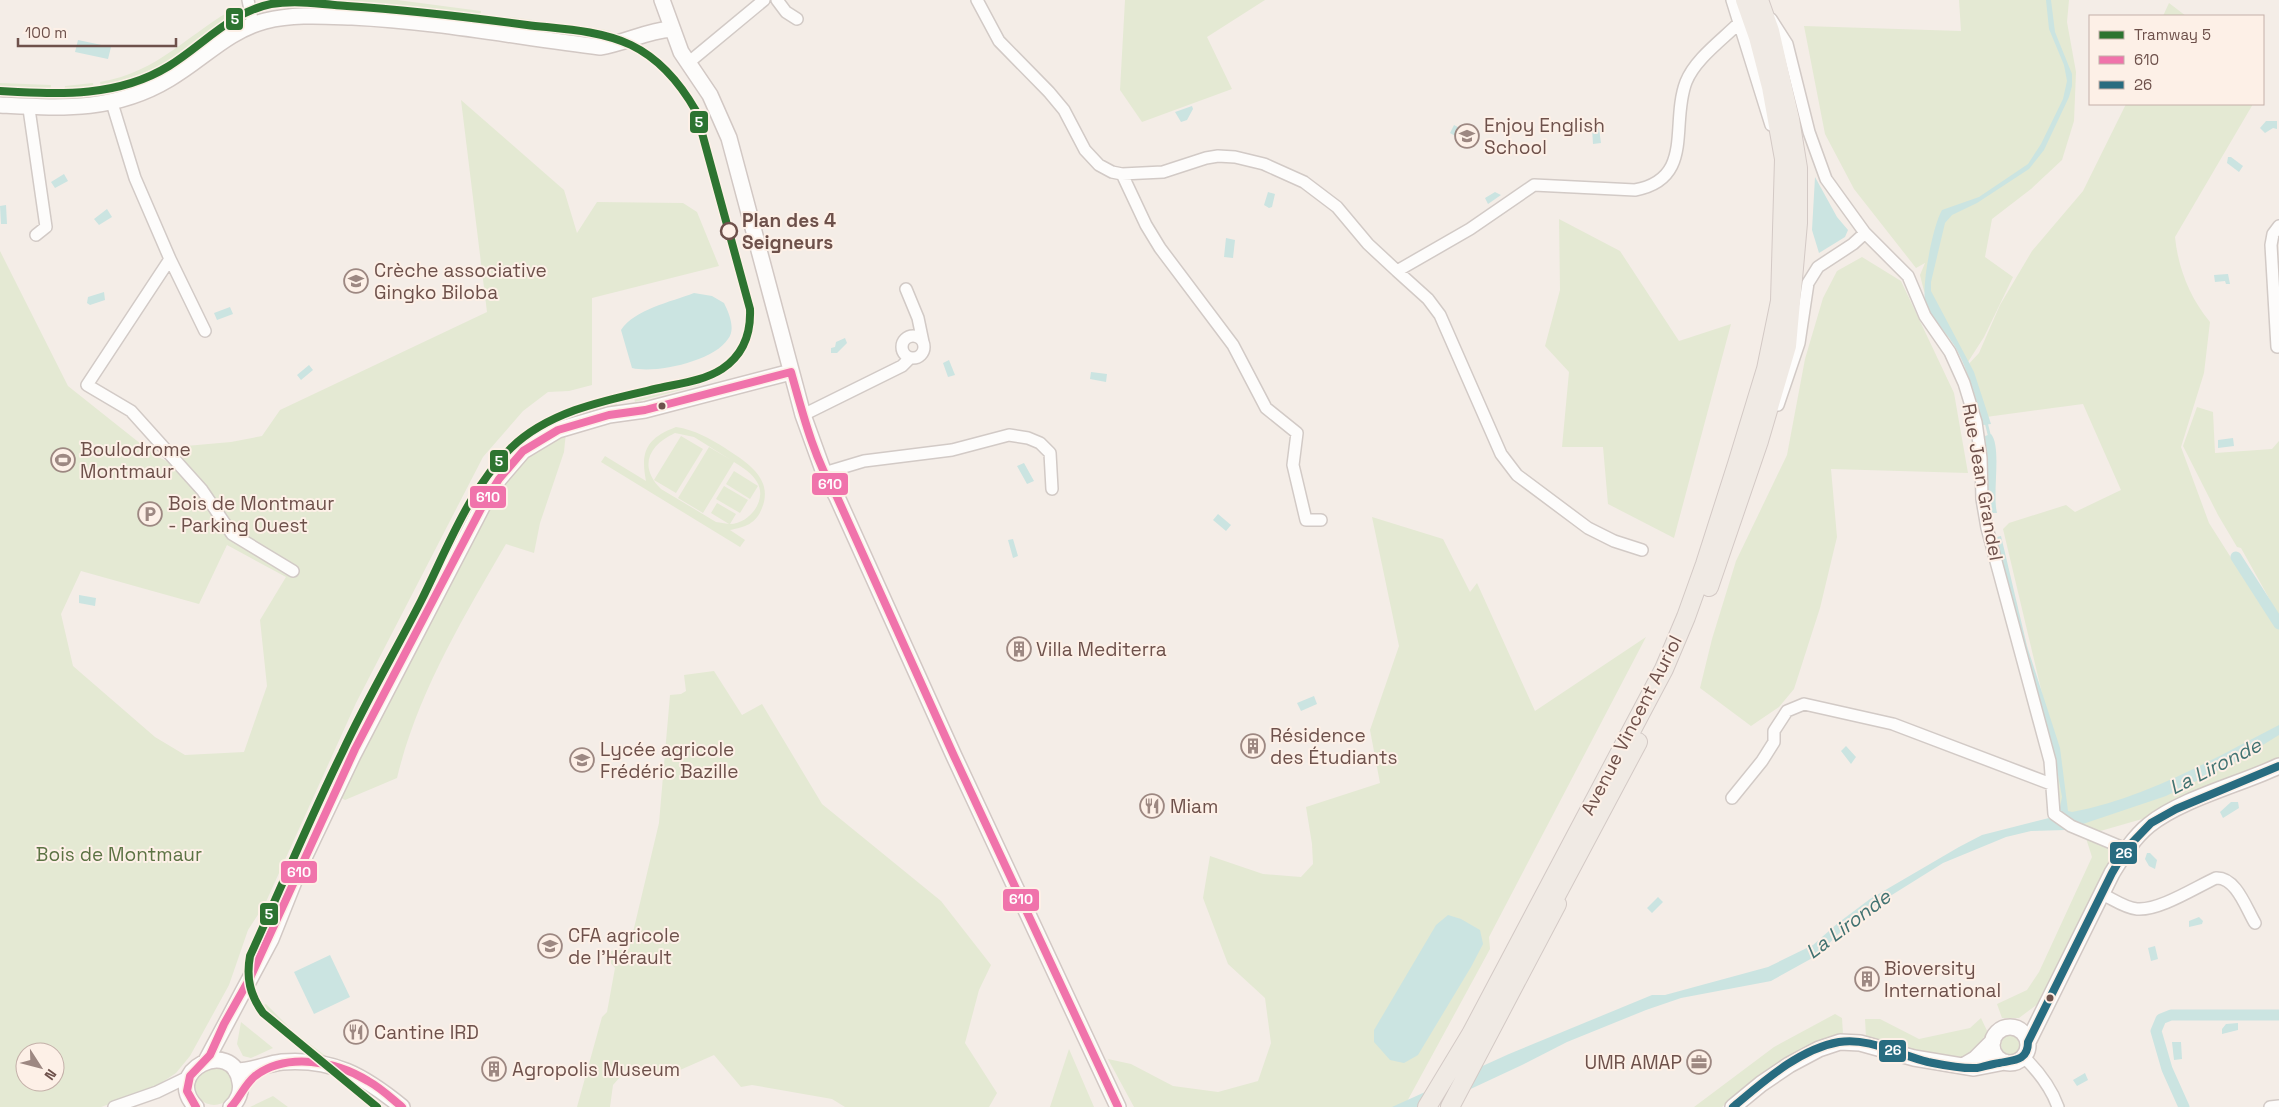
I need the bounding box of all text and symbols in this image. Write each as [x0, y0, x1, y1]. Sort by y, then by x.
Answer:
line badge: 5 [225, 7, 244, 31]
text: 5 [231, 10, 239, 28]
scale bar [18, 15, 175, 47]
legend [2089, 15, 2264, 105]
text: 100 m [25, 23, 67, 42]
text: Tramway 5 [2134, 25, 2211, 44]
text: 610 [2134, 50, 2159, 69]
text: 26 [2134, 75, 2152, 94]
line badge: 5 [689, 110, 709, 134]
text: 5 [695, 113, 703, 131]
place label: Enjoy English School [1484, 113, 1605, 160]
school or university icon: Enjoy English School [1454, 123, 1480, 149]
place label: Plan des 4 Seigneurs [742, 208, 836, 255]
marker: Plan des 4 Seigneurs [720, 222, 738, 240]
place label: Crèche associative Gingko Biloba [374, 258, 547, 305]
school or university icon: Crèche associative Gingko Biloba [343, 268, 369, 294]
unlabelled marker [657, 401, 667, 411]
street label: Rue Jean Grandel [1956, 401, 2009, 563]
place label: Boulodrome Montmaur [80, 437, 191, 484]
sports icon: Boulodrome Montmaur [50, 447, 76, 473]
line badge: 5 [489, 449, 509, 473]
text: 5 [495, 452, 503, 470]
line badge: 610 [811, 472, 849, 496]
text: 610 [818, 475, 842, 493]
line badge: 610 [469, 485, 507, 509]
text: 610 [476, 488, 500, 506]
place label: Bois de Montmaur - Parking Ouest [168, 491, 334, 538]
parking icon: Bois de Montmaur - Parking Ouest [137, 501, 163, 527]
street label: Avenue Vincent Auriol [1575, 631, 1688, 820]
building icon: Villa Mediterra [1006, 636, 1032, 662]
place label: Villa Mediterra [1036, 637, 1167, 662]
place label: Résidence des Étudiants [1270, 723, 1397, 770]
water label: La Lironde [2165, 731, 2266, 800]
building icon: Résidence des Étudiants [1240, 733, 1266, 759]
place label: Lycée agricole Frédéric Bazille [600, 737, 738, 784]
school or university icon: Lycée agricole Frédéric Bazille [569, 747, 595, 773]
restaurant icon: Miam [1139, 793, 1165, 819]
place label: Miam [1170, 794, 1218, 819]
line badge: 26 [2109, 841, 2138, 865]
park label: Bois de Montmaur [36, 842, 202, 867]
text: 26 [2116, 844, 2133, 862]
line badge: 610 [280, 860, 318, 884]
text: 610 [287, 863, 311, 881]
water label: La Lironde [1800, 883, 1897, 964]
line badge: 610 [1002, 888, 1040, 912]
text: 610 [1009, 890, 1033, 908]
line badge: 5 [259, 902, 279, 926]
text: 5 [265, 905, 273, 923]
place label: CFA agricole de l'Hérault [568, 923, 680, 970]
school or university icon: CFA agricole de l'Hérault [537, 933, 563, 959]
place label: Bioversity International [1884, 956, 2001, 1003]
building icon: Bioversity International [1854, 966, 1880, 992]
unlabelled marker [2045, 993, 2055, 1003]
restaurant icon: Cantine IRD [343, 1019, 369, 1045]
place label: Cantine IRD [374, 1020, 479, 1045]
line badge: 26 [1878, 1039, 1907, 1063]
text: 26 [1885, 1041, 1902, 1059]
north arrow [15, 1042, 65, 1092]
office icon: UMR AMAP [1686, 1049, 1712, 1075]
place label: UMR AMAP [1584, 1050, 1682, 1075]
building icon: Agropolis Museum [481, 1056, 507, 1082]
place label: Agropolis Museum [512, 1057, 680, 1082]
text: N [40, 1066, 61, 1084]

